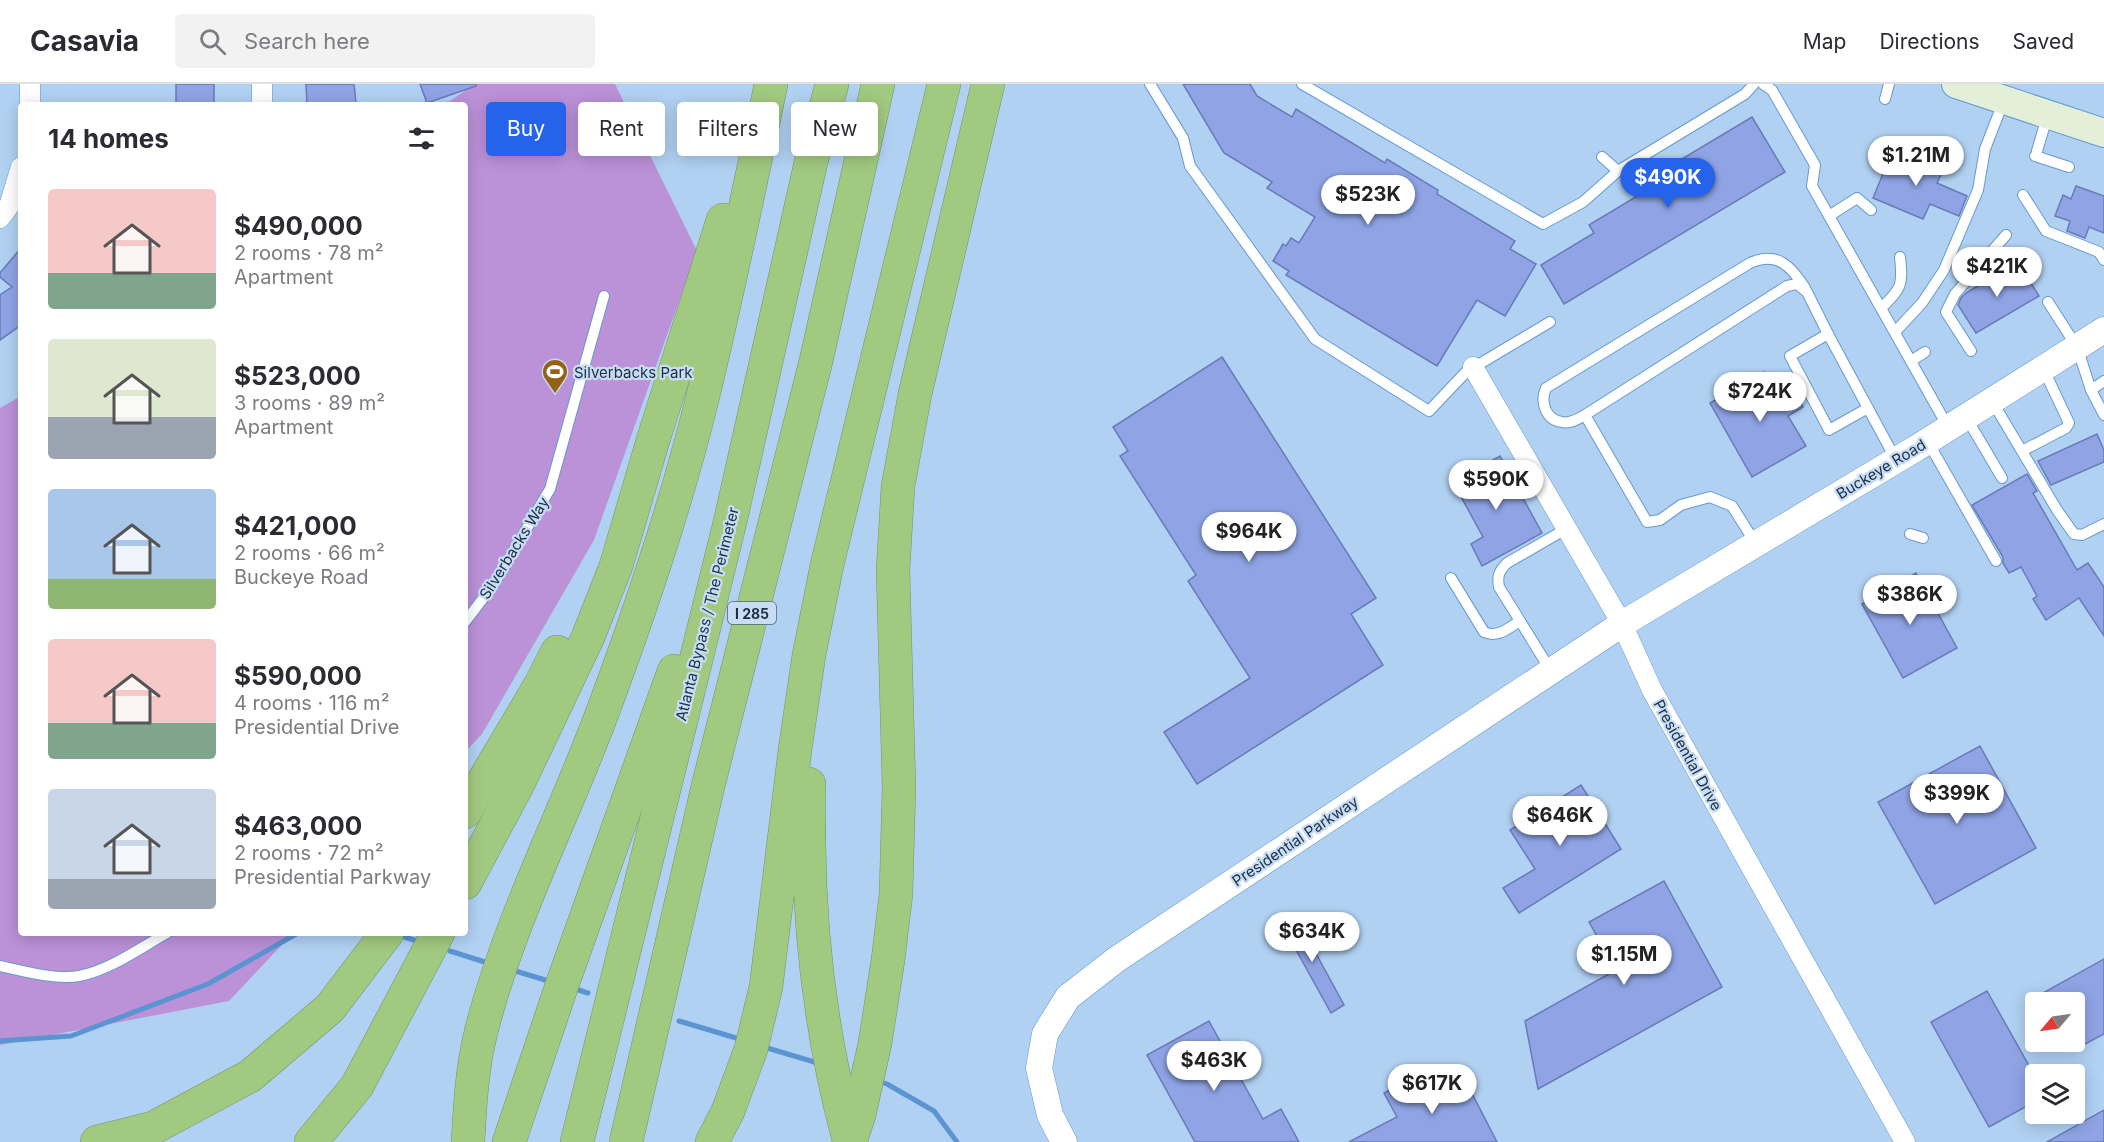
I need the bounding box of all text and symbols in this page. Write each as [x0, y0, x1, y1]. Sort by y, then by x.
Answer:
search box [175, 14, 595, 68]
text: Casavia [30, 24, 139, 58]
icon: search [196, 25, 229, 58]
text: Search here [244, 28, 370, 54]
text: Map [1803, 29, 1846, 54]
text: Directions [1879, 29, 1980, 54]
text: Saved [2013, 29, 2074, 54]
chip: Buy [486, 102, 566, 156]
chip: Rent [578, 102, 665, 156]
chip: Filters [677, 102, 779, 156]
chip: New [791, 102, 878, 156]
icon: filters [405, 122, 438, 155]
text: 14 homes [48, 123, 169, 154]
pin: $1.21M [1867, 136, 1965, 187]
text: $1.21M [1882, 143, 1950, 167]
pin: $490K [1626, 158, 1710, 209]
text: $490K [1634, 165, 1702, 189]
pin: $523K [1326, 175, 1410, 226]
text: $523K [1335, 182, 1401, 206]
text: $490,000 [234, 210, 363, 241]
icon: home [96, 213, 168, 285]
text: 2 rooms · 78 m² [234, 241, 383, 265]
pin: $421K [1955, 247, 2039, 298]
text: $421K [1966, 254, 2028, 278]
text: Apartment [234, 265, 333, 289]
sports icon: Silverbacks Park [540, 357, 570, 395]
text: $523,000 [234, 360, 361, 391]
icon: home [96, 363, 168, 435]
place label: Silverbacks Park [574, 363, 693, 382]
pin: $724K [1718, 372, 1802, 423]
text: $724K [1728, 379, 1792, 403]
text: 3 rooms · 89 m² [234, 391, 385, 415]
text: Apartment [234, 415, 333, 439]
street label: Buckeye Road [1833, 435, 1929, 503]
pin: $590K [1454, 460, 1538, 511]
text: $590K [1463, 467, 1529, 491]
street label: Silverbacks Way [475, 493, 553, 603]
street label: Atlanta Bypass / The Perimeter [671, 505, 743, 723]
text: $421,000 [234, 510, 357, 541]
pin: $964K [1207, 512, 1291, 563]
icon: home [96, 513, 168, 585]
text: $964K [1216, 519, 1282, 543]
text: 2 rooms · 66 m² [234, 541, 385, 565]
text: Buckeye Road [234, 565, 369, 589]
pin: $386K [1868, 575, 1952, 626]
text: $386K [1877, 582, 1943, 606]
road number: I 285 [728, 602, 776, 624]
text: $590,000 [234, 660, 362, 691]
icon: home [96, 663, 168, 735]
text: 4 rooms · 116 m² [234, 691, 389, 715]
street label: Presidential Drive [1650, 696, 1726, 814]
text: Presidential Drive [234, 715, 399, 739]
pin: $399K [1915, 774, 1999, 825]
text: $399K [1924, 781, 1990, 805]
street label: Presidential Parkway [1228, 791, 1362, 890]
pin: $646K [1518, 796, 1602, 847]
text: $646K [1527, 803, 1593, 827]
text: $463,000 [234, 810, 362, 841]
icon: home [96, 813, 168, 885]
text: 2 rooms · 72 m² [234, 841, 384, 865]
text: Presidential Parkway [234, 865, 431, 889]
pin: $634K [1270, 912, 1354, 963]
text: $634K [1279, 919, 1345, 943]
pin: $1.15M [1575, 935, 1673, 986]
text: $1.15M [1591, 942, 1657, 966]
north arrow [2025, 992, 2085, 1052]
map controls [2025, 992, 2085, 1124]
pin: $463K [1172, 1041, 1256, 1092]
text: $463K [1181, 1048, 1247, 1072]
pin: $617K [1390, 1064, 1474, 1115]
button: layers [2025, 1064, 2085, 1124]
text: $617K [1402, 1071, 1462, 1095]

